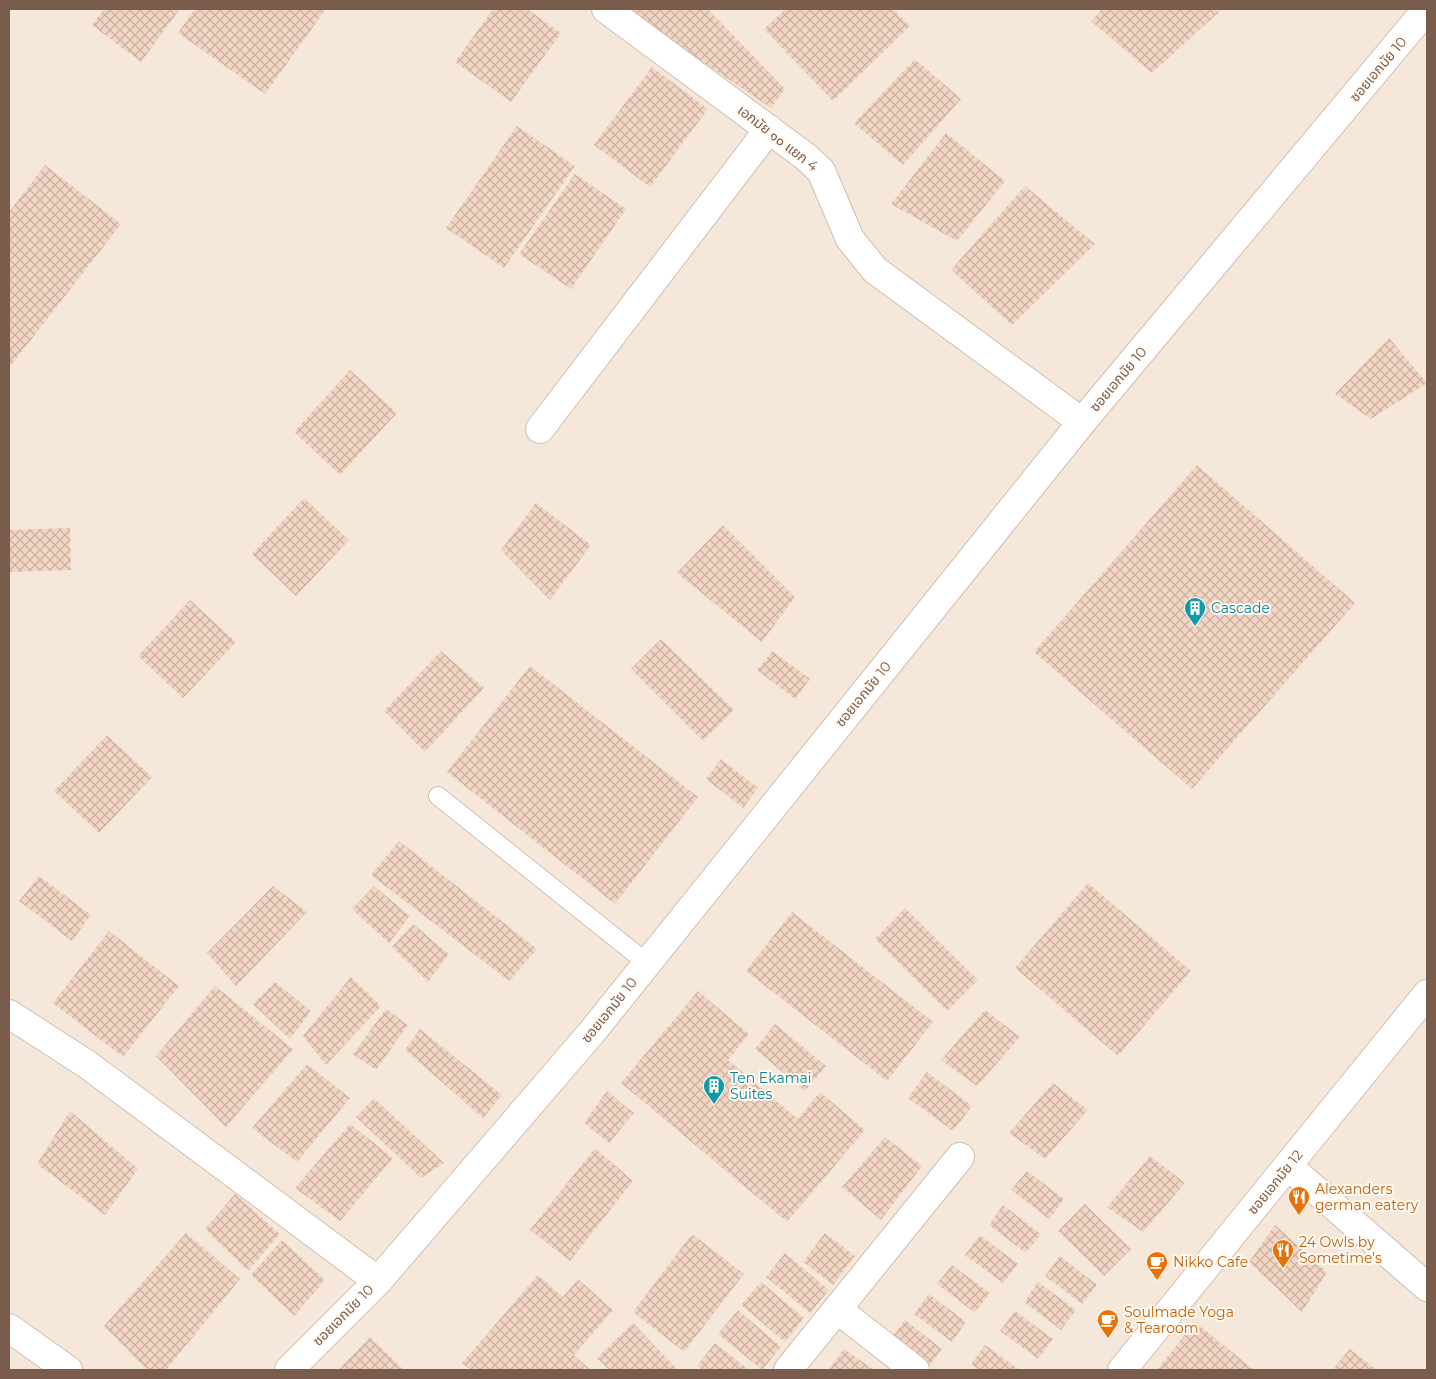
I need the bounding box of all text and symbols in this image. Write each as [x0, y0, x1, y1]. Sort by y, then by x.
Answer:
street label: ซอยเอกมัย 10 [1346, 33, 1410, 105]
street label: เอกมัย ๑๐ แยก 4 [734, 101, 823, 176]
street label: ซอยเอกมัย 10 [1086, 343, 1150, 415]
building icon: Cascade [1183, 596, 1207, 627]
place label: Cascade [1211, 599, 1270, 617]
street label: ซอยเอกมัย 10 [831, 657, 895, 731]
street label: ซอยเอกมัย 10 [577, 973, 641, 1047]
place label: Ten Ekamai Suites [730, 1069, 812, 1103]
building icon: Ten Ekamai Suites [702, 1074, 726, 1105]
street label: ซอยเอกมัย 12 [1243, 1146, 1307, 1218]
place label: Alexanders german eatery [1315, 1180, 1419, 1214]
restaurant icon: Alexanders german eatery [1287, 1185, 1311, 1216]
place label: 24 Owls by Sometime's [1299, 1233, 1382, 1267]
restaurant icon: 24 Owls by Sometime's [1271, 1238, 1295, 1269]
cafe icon: Nikko Cafe [1145, 1250, 1169, 1281]
place label: Nikko Cafe [1173, 1253, 1248, 1271]
street label: ซอยเอกมัย 10 [309, 1281, 377, 1349]
place label: Soulmade Yoga & Tearoom [1124, 1303, 1234, 1337]
cafe icon: Soulmade Yoga & Tearoom [1096, 1308, 1120, 1339]

